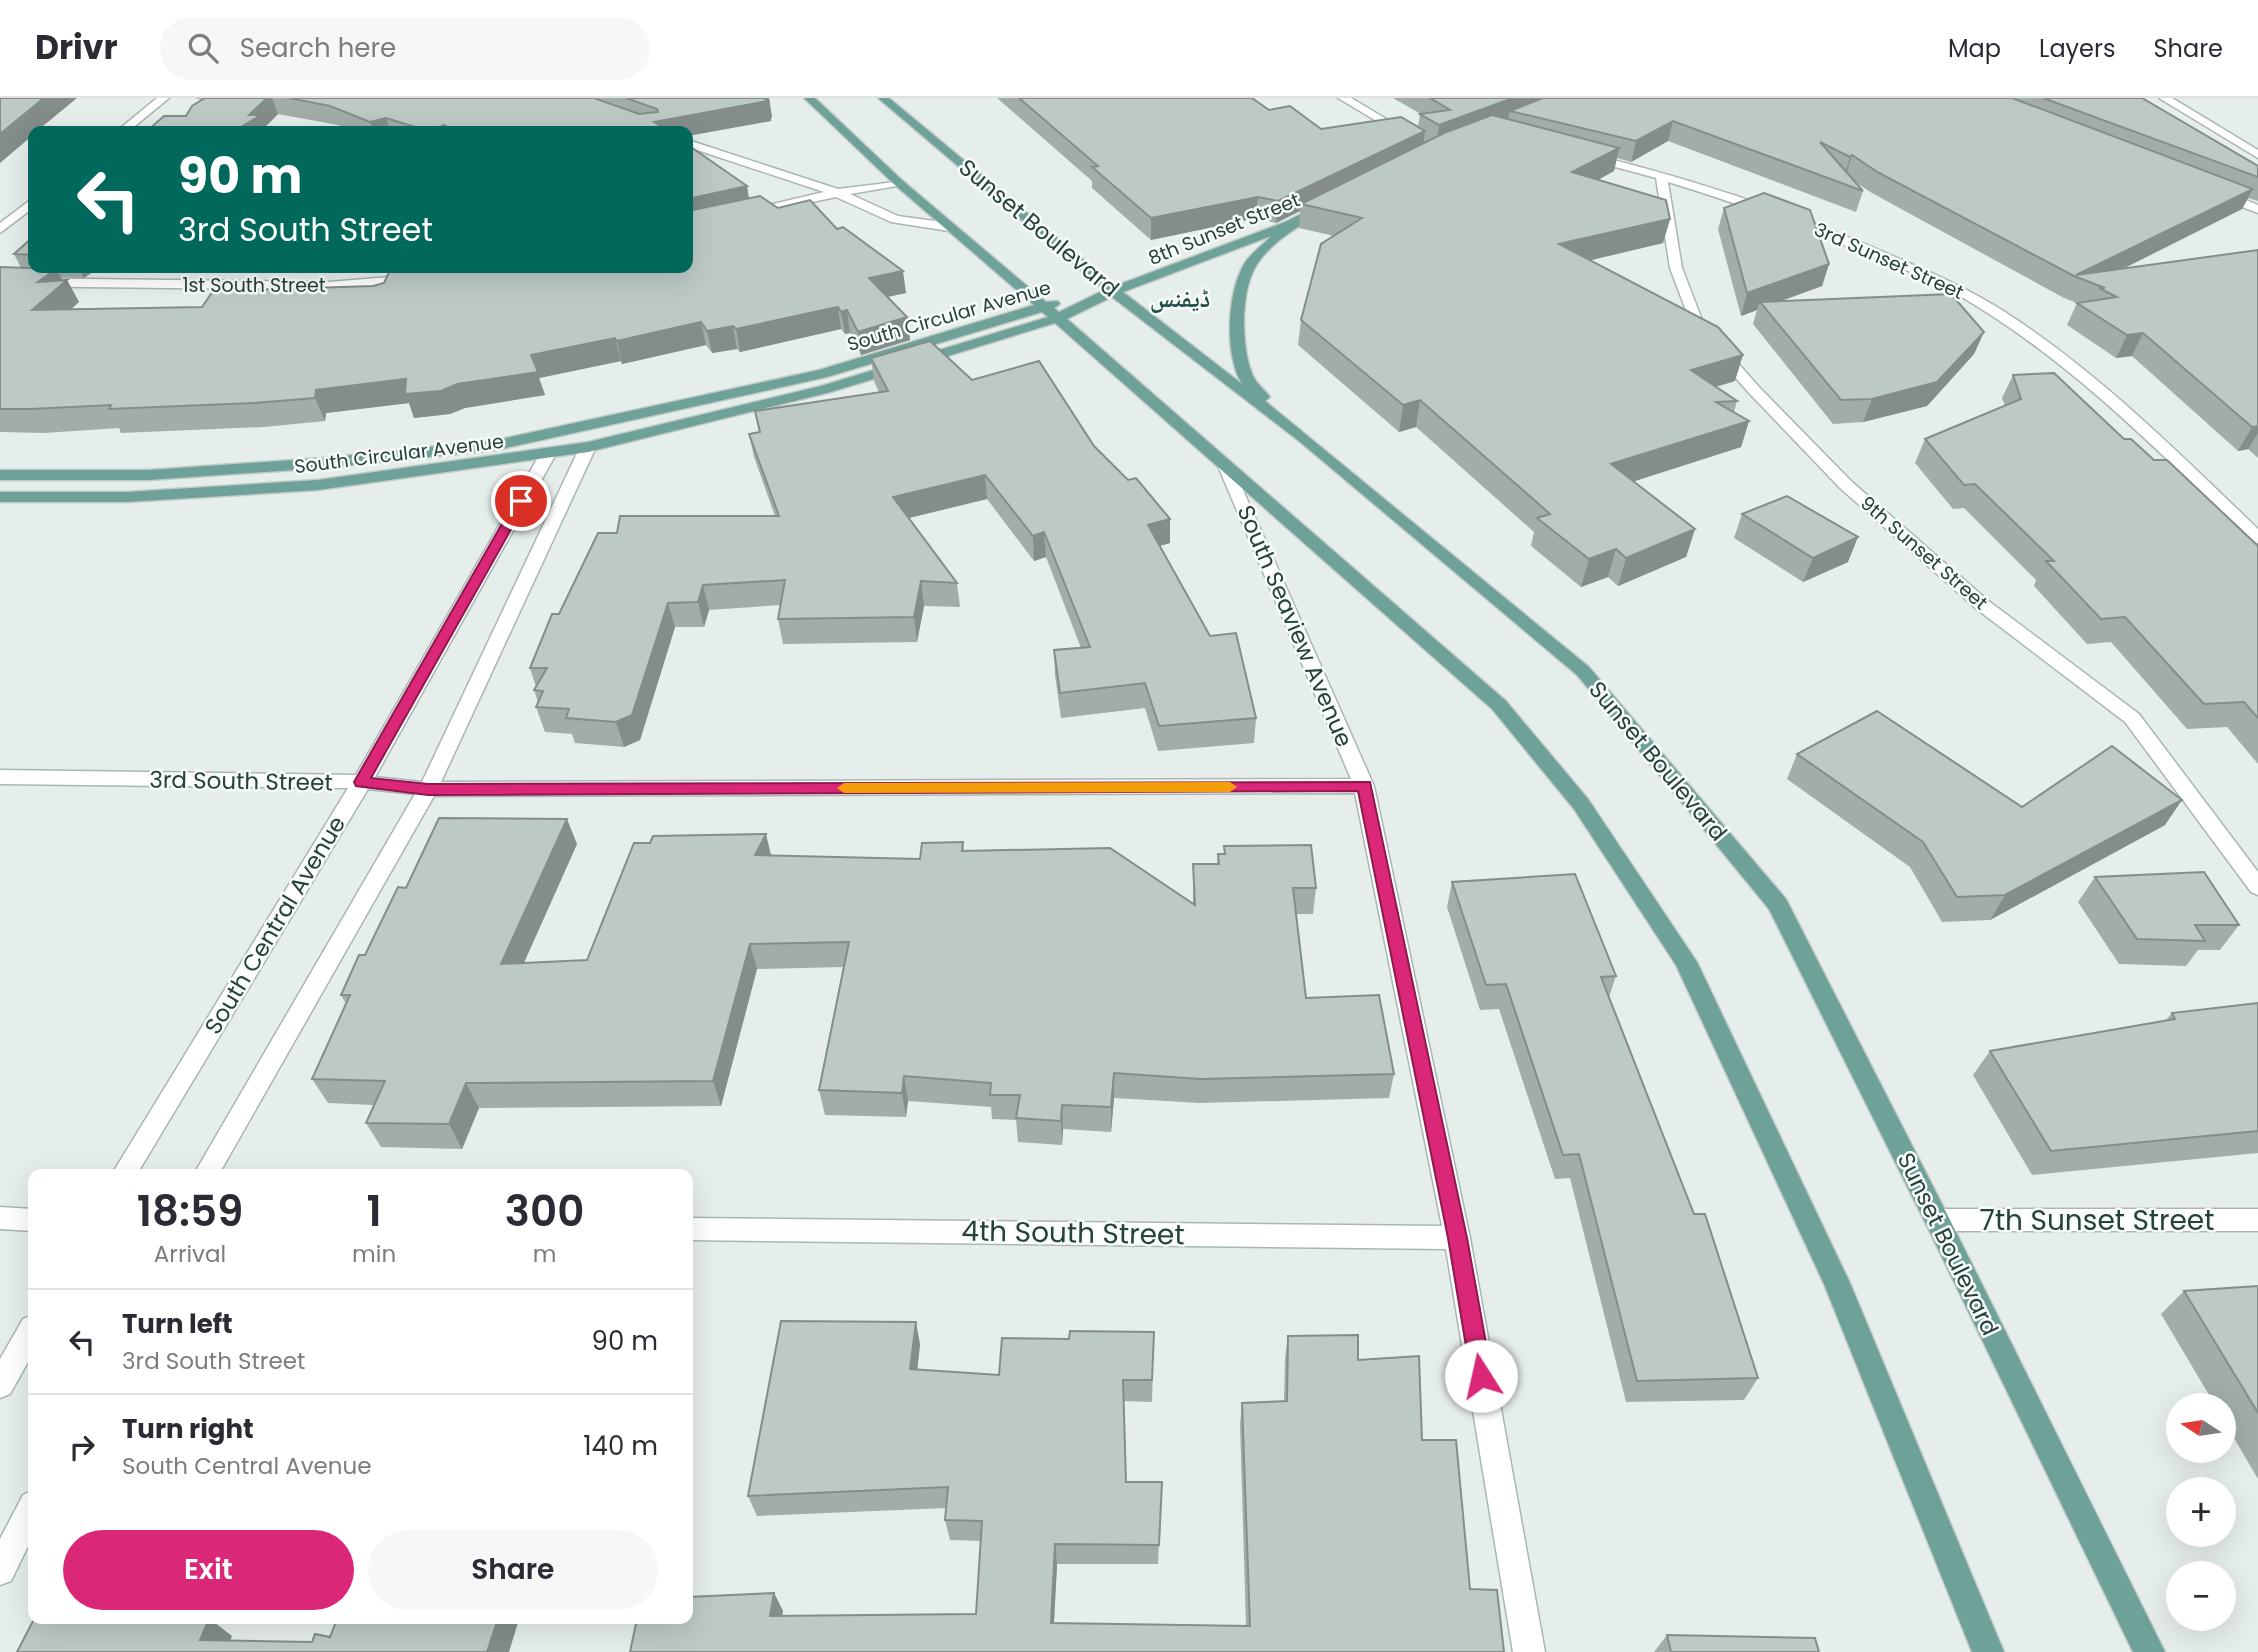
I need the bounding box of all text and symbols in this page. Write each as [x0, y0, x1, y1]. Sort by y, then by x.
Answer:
search box [160, 17, 650, 80]
text: Drivr [35, 24, 118, 71]
icon: search [184, 29, 222, 67]
text: Search here [240, 30, 396, 66]
text: Map [1948, 32, 2001, 65]
text: Layers [2039, 32, 2115, 65]
text: Share [2153, 32, 2223, 65]
text: 90 m [178, 142, 302, 210]
street label: Sunset Boulevard [952, 152, 1126, 304]
icon: left [63, 154, 154, 245]
street label: 8th Sunset Street [1144, 186, 1304, 272]
text: 3rd South Street [178, 207, 433, 252]
street label: 3rd Sunset Street [1810, 216, 1968, 306]
street label: 1st South Street [182, 272, 326, 299]
street label: South Circular Avenue [844, 274, 1054, 358]
district label: ڈیفنس [1150, 282, 1210, 315]
street label: South Circular Avenue [293, 428, 505, 480]
pin [491, 471, 551, 531]
icon: arrive [502, 482, 540, 520]
street label: 9th Sunset Street [1854, 490, 1994, 616]
street label: South Seaview Avenue [1230, 500, 1360, 752]
street label: Sunset Boulevard [1582, 674, 1734, 848]
street label: 3rd South Street [149, 763, 333, 799]
street label: South Central Avenue [197, 810, 353, 1040]
street label: Sunset Boulevard [1890, 1147, 2006, 1341]
text: 18:59 [137, 1182, 243, 1241]
text: 1 [366, 1182, 382, 1241]
text: 300 [505, 1182, 584, 1241]
street label: 7th Sunset Street [1980, 1201, 2214, 1240]
street label: 4th South Street [961, 1212, 1185, 1254]
text: Arrival [154, 1238, 226, 1270]
text: min [352, 1238, 396, 1270]
text: m [533, 1238, 556, 1270]
text: Turn left [122, 1306, 233, 1342]
icon: left [63, 1323, 101, 1361]
text: 90 m [592, 1323, 658, 1359]
position arrow [1444, 1339, 1518, 1413]
text: 3rd South Street [122, 1345, 305, 1377]
north arrow [2166, 1393, 2236, 1463]
map controls [2166, 1393, 2236, 1631]
text: Turn right [122, 1411, 254, 1447]
icon: right [63, 1428, 101, 1466]
text: 140 m [583, 1428, 658, 1464]
text: South Central Avenue [122, 1450, 372, 1482]
button: + [2166, 1477, 2236, 1547]
button: Exit [63, 1530, 354, 1610]
button: Share [368, 1530, 658, 1610]
button: − [2166, 1561, 2236, 1631]

